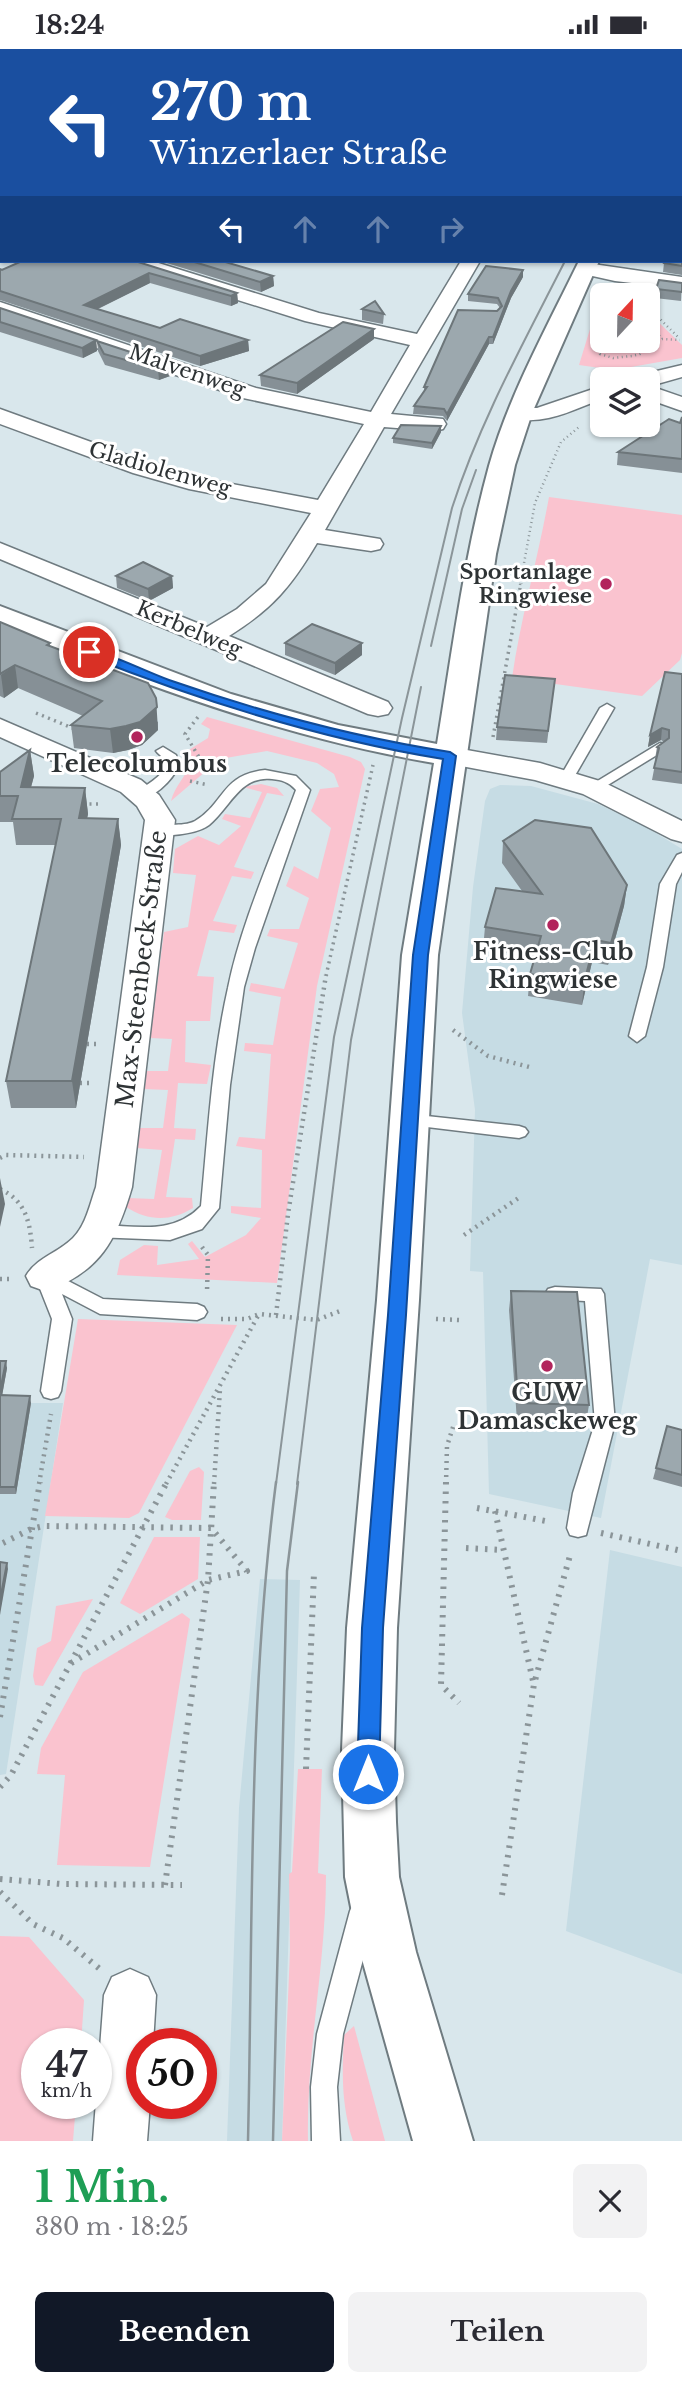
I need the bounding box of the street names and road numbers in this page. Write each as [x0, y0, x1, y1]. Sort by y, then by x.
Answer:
street label: Malvenweg [125, 339, 249, 403]
street label: Gladiolenweg [86, 436, 235, 502]
street label: Kerbelweg [132, 595, 246, 663]
street label: Max-Steenbeck-Straße [110, 829, 172, 1109]

